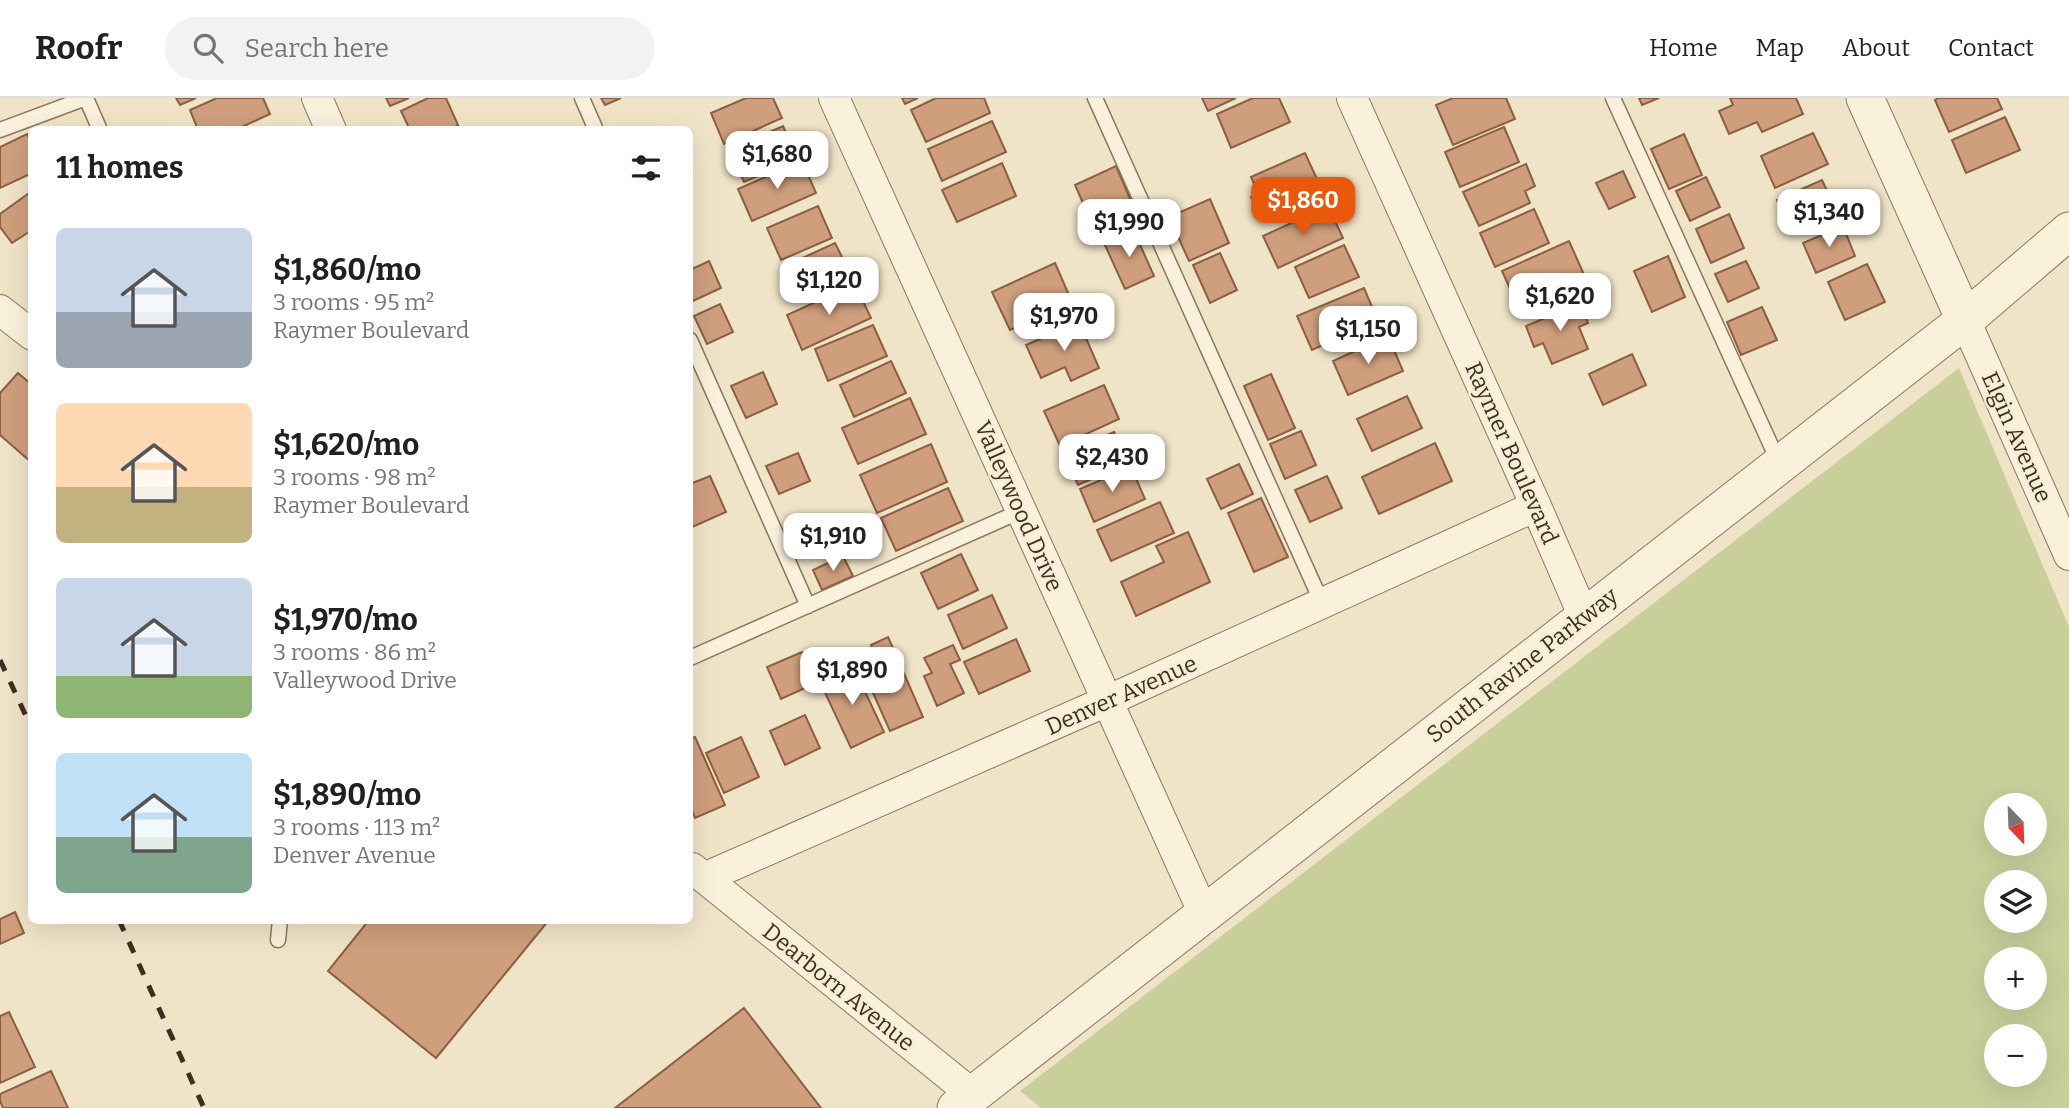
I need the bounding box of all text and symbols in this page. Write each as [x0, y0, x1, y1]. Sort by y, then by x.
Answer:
search box [165, 17, 655, 80]
text: Roofr [35, 28, 123, 68]
icon: search [189, 29, 227, 67]
text: Search here [245, 33, 389, 64]
text: Home [1649, 34, 1718, 62]
text: Map [1756, 34, 1804, 62]
text: About [1842, 34, 1910, 62]
text: Contact [1948, 34, 2034, 62]
pin: $1,680 [720, 132, 834, 191]
text: $1,680 [741, 140, 813, 168]
icon: filters [627, 149, 665, 187]
text: 11 homes [56, 150, 184, 186]
pin: $1,860 [1246, 178, 1360, 237]
text: $1,860 [1267, 186, 1339, 214]
pin: $1,340 [1772, 190, 1886, 249]
text: $1,340 [1793, 198, 1865, 226]
pin: $1,990 [1072, 200, 1186, 259]
text: $1,990 [1094, 208, 1164, 236]
text: $1,860/mo [273, 252, 421, 288]
icon: home [112, 256, 196, 340]
pin: $1,120 [772, 258, 886, 317]
text: $1,120 [796, 266, 862, 294]
pin: $1,620 [1503, 274, 1617, 333]
text: $1,620 [1525, 282, 1595, 310]
text: 3 rooms · 95 m² [273, 288, 434, 316]
pin: $1,970 [1007, 294, 1121, 353]
text: $1,970 [1030, 302, 1098, 330]
pin: $1,150 [1311, 306, 1425, 366]
text: $1,150 [1335, 315, 1401, 343]
text: Raymer Boulevard [273, 316, 469, 344]
street label: Raymer Boulevard [1459, 358, 1565, 549]
street label: Elgin Avenue [1976, 367, 2058, 507]
street label: Valleywood Drive [969, 416, 1069, 596]
text: $1,620/mo [273, 427, 419, 463]
icon: home [112, 431, 196, 515]
pin: $2,430 [1055, 434, 1169, 494]
text: $2,430 [1075, 443, 1149, 471]
text: 3 rooms · 98 m² [273, 463, 436, 491]
text: Raymer Boulevard [273, 491, 469, 519]
pin: $1,910 [776, 514, 890, 573]
text: $1,910 [799, 522, 867, 550]
street label: South Ravine Parkway [1421, 581, 1624, 749]
text: $1,970/mo [273, 602, 418, 638]
icon: home [112, 606, 196, 690]
text: 3 rooms · 86 m² [273, 638, 436, 666]
pin: $1,890 [795, 648, 909, 707]
street label: Denver Avenue [1041, 649, 1201, 741]
text: $1,890 [816, 656, 888, 684]
text: Valleywood Drive [273, 666, 457, 694]
text: $1,890/mo [273, 777, 421, 813]
icon: home [112, 781, 196, 865]
north arrow [1984, 793, 2048, 856]
map controls [1984, 793, 2047, 1087]
text: 3 rooms · 113 m² [273, 813, 440, 841]
text: Denver Avenue [273, 841, 436, 869]
button: layers [1984, 870, 2047, 933]
street label: Dearborn Avenue [757, 917, 921, 1057]
button: + [1984, 947, 2047, 1010]
button: − [1984, 1024, 2047, 1087]

